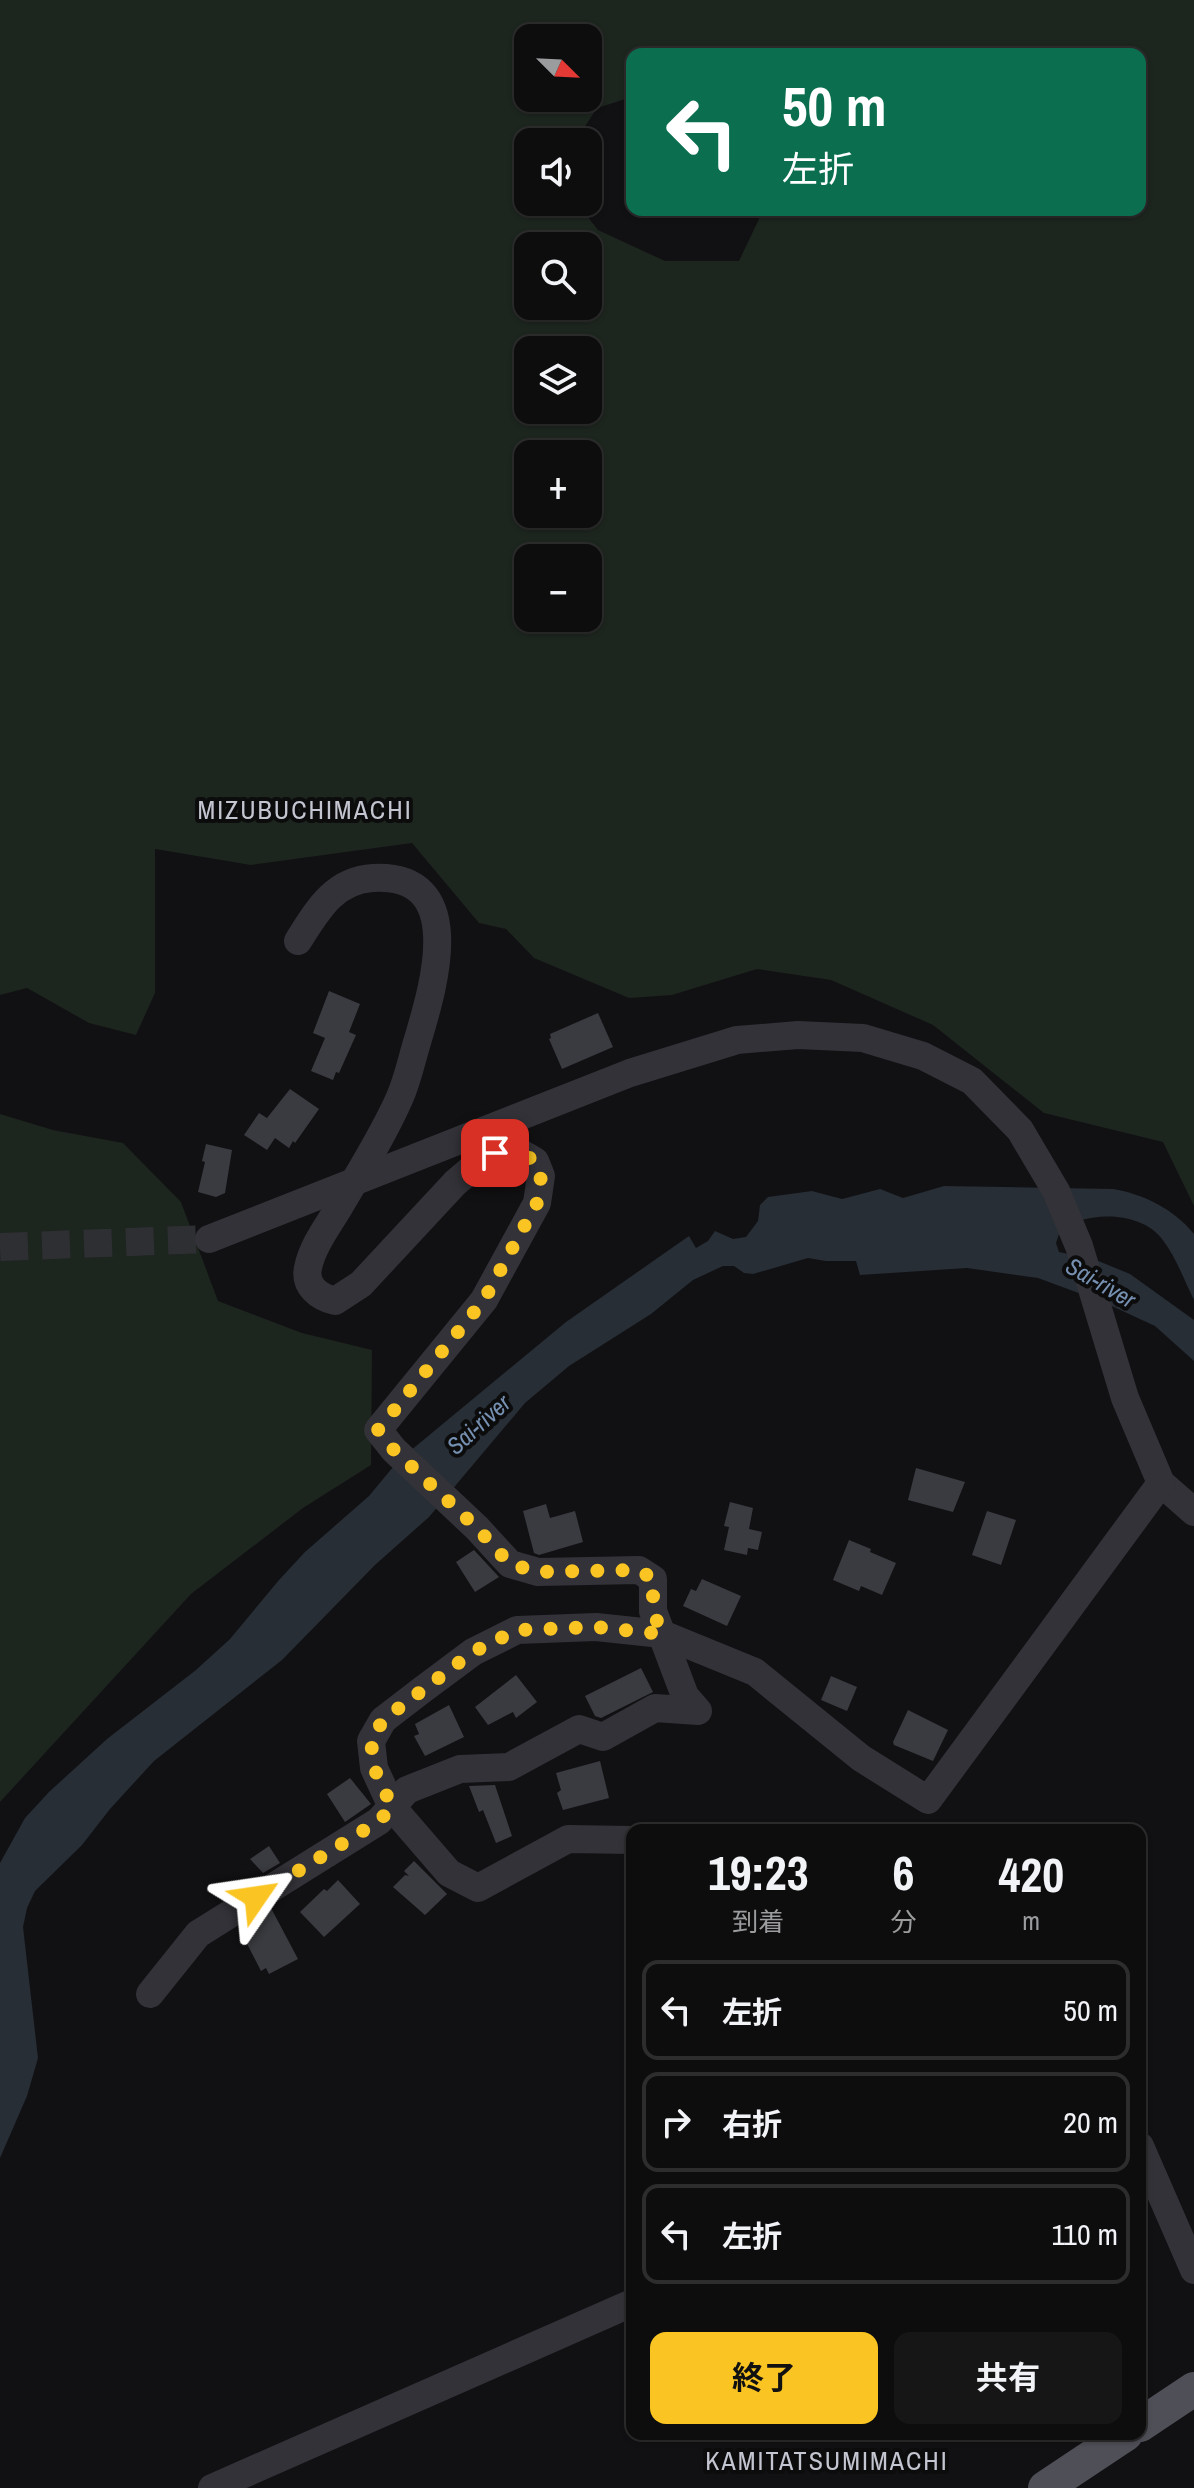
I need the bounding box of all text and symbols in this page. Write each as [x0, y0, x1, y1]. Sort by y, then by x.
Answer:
north arrow [514, 24, 602, 112]
map controls [514, 24, 602, 632]
text: 50 m [782, 68, 887, 143]
icon: left [650, 80, 754, 184]
button: sound [514, 128, 602, 216]
text: 左折 [782, 145, 854, 193]
button: search [514, 232, 602, 320]
button: layers [514, 336, 602, 424]
button: + [514, 440, 602, 528]
button: − [514, 544, 602, 632]
district label: MIZUBUCHIMACHI [197, 792, 413, 827]
pin [461, 1119, 529, 1187]
icon: arrive [473, 1131, 517, 1175]
water label: Sai-river [1060, 1249, 1143, 1315]
water label: Sai-river [439, 1386, 518, 1461]
text: 19:23 [708, 1840, 809, 1905]
text: 6 [893, 1840, 914, 1905]
text: 420 [998, 1842, 1064, 1907]
position arrow [214, 1855, 298, 1939]
text: m [1022, 1903, 1040, 1938]
text: 到着 [732, 1904, 784, 1939]
text: 分 [890, 1904, 916, 1939]
icon: left [654, 1988, 698, 2032]
text: 50 m [1063, 1990, 1118, 2030]
text: 左折 [722, 1992, 782, 2032]
icon: right [654, 2100, 698, 2144]
text: 20 m [1063, 2102, 1118, 2142]
text: 右折 [722, 2104, 782, 2144]
icon: left [654, 2212, 698, 2256]
text: 110 m [1051, 2214, 1118, 2254]
text: 左折 [722, 2216, 782, 2256]
button: 終了 [650, 2332, 878, 2424]
button: 共有 [894, 2332, 1122, 2424]
district label: KAMITATSUMIMACHI [705, 2443, 949, 2478]

